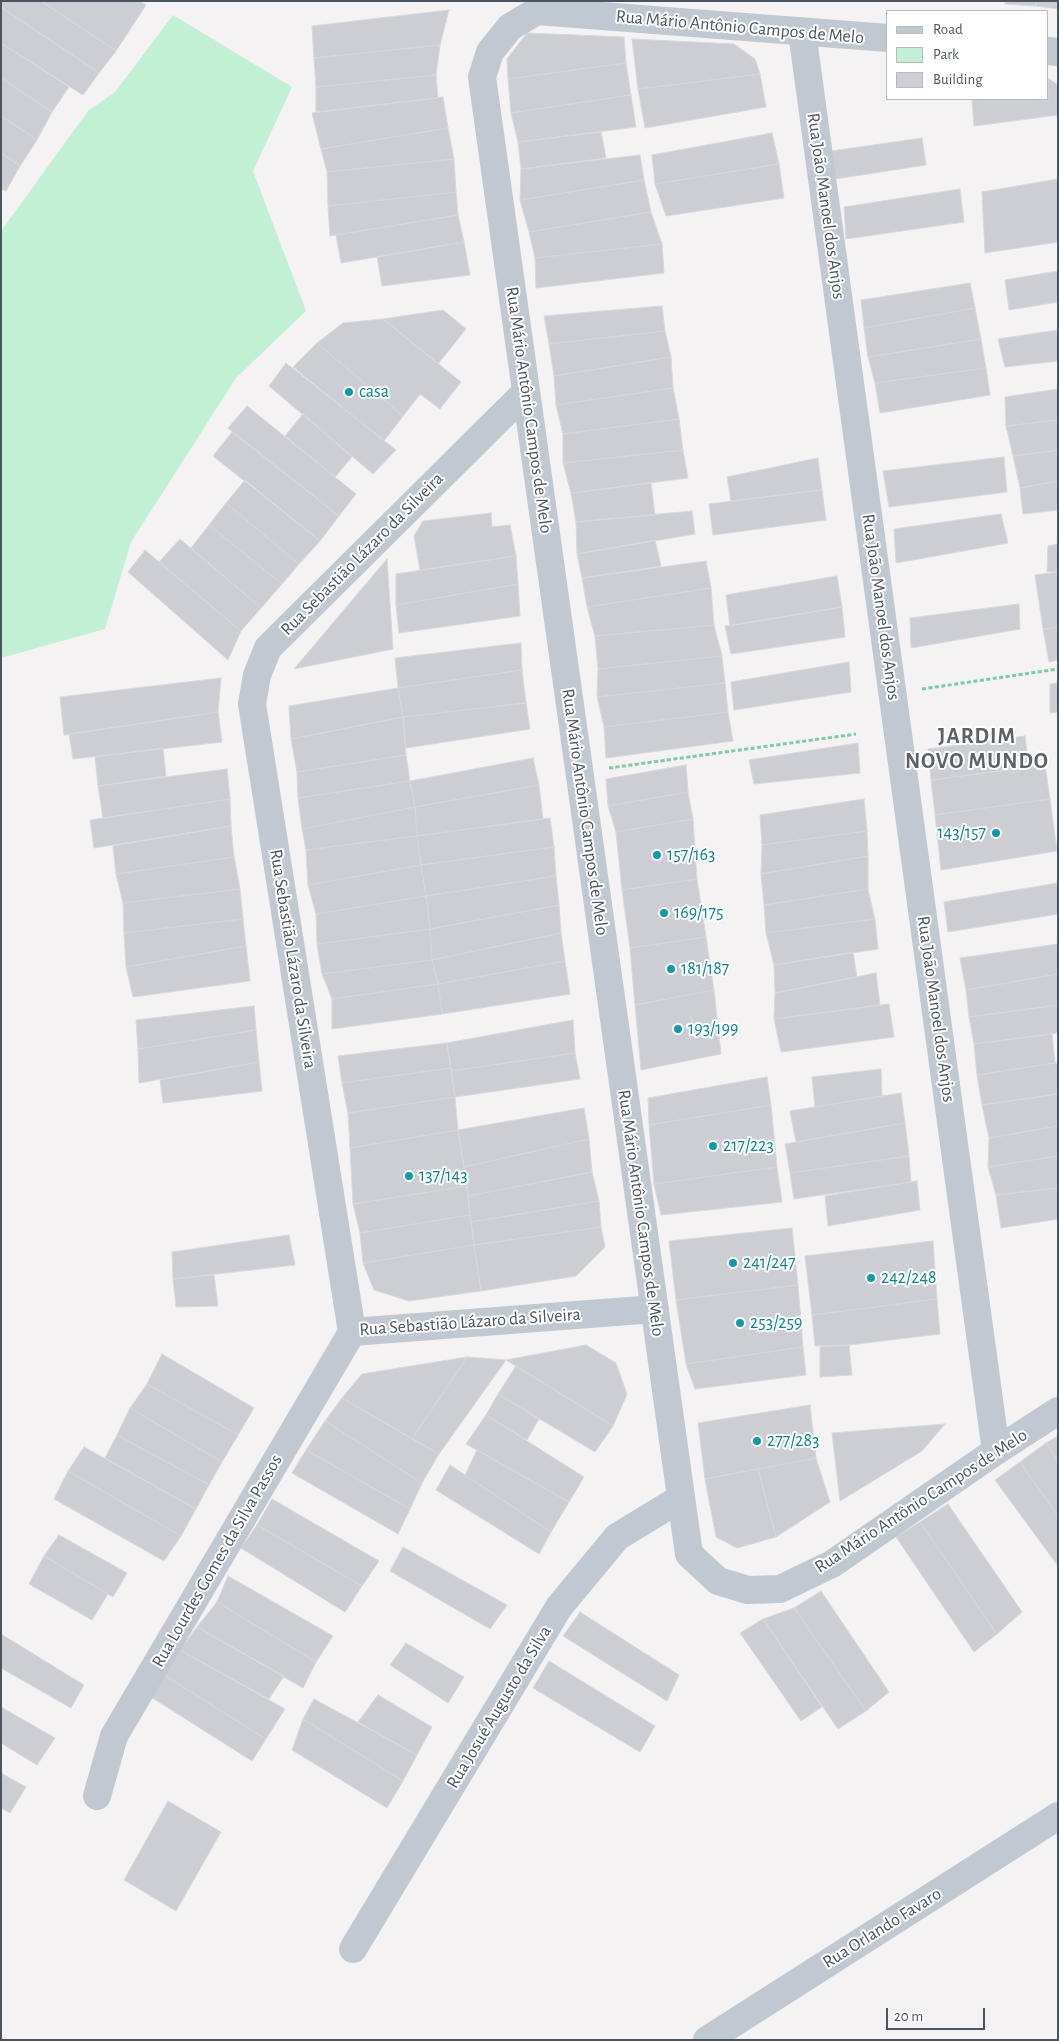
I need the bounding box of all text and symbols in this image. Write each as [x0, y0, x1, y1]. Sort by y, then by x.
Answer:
street label: Rua Mário Antônio Campos de Melo [615, 5, 865, 49]
legend [886, 10, 1049, 100]
text: Road [933, 22, 963, 37]
text: Park [933, 47, 959, 62]
text: Building [933, 72, 983, 87]
street label: Rua João Manoel dos Anjos [802, 111, 850, 301]
street label: Rua Mário Antônio Campos de Melo [501, 285, 557, 535]
place label: casa [359, 381, 389, 403]
marker: casa [343, 386, 355, 398]
street label: Rua Sebastião Lázaro da Silveira [276, 468, 448, 640]
street label: Rua João Manoel dos Anjos [857, 512, 905, 702]
street label: Rua Mário Antônio Campos de Melo [557, 687, 613, 937]
district label: JARDIM NOVO MUNDO [904, 723, 1050, 774]
place label: 143/157 [937, 822, 986, 844]
marker: 143/157 [990, 827, 1002, 839]
place label: 157/163 [667, 844, 715, 866]
street label: Rua Sebastião Lázaro da Silveira [265, 848, 321, 1070]
marker: 157/163 [651, 849, 663, 861]
place label: 169/175 [674, 902, 723, 924]
marker: 169/175 [658, 907, 670, 919]
street label: Rua João Manoel dos Anjos [912, 914, 960, 1104]
place label: 181/187 [681, 958, 729, 980]
marker: 181/187 [665, 963, 677, 975]
place label: 193/199 [688, 1018, 738, 1040]
marker: 193/199 [672, 1023, 684, 1035]
street label: Rua Mário Antônio Campos de Melo [613, 1088, 669, 1338]
place label: 217/223 [723, 1135, 774, 1157]
marker: 217/223 [707, 1140, 719, 1152]
place label: 137/143 [419, 1165, 468, 1187]
marker: 137/143 [403, 1170, 415, 1182]
place label: 241/247 [743, 1252, 796, 1274]
marker: 241/247 [727, 1257, 739, 1269]
place label: 242/248 [881, 1267, 937, 1289]
marker: 242/248 [865, 1272, 877, 1284]
street label: Rua Sebastião Lázaro da Silveira [359, 1303, 581, 1341]
place label: 253/259 [750, 1312, 802, 1334]
marker: 253/259 [734, 1317, 746, 1329]
street label: Rua Mário Antônio Campos de Melo [811, 1424, 1031, 1578]
place label: 277/283 [767, 1430, 820, 1452]
marker: 277/283 [751, 1435, 763, 1447]
street label: Rua Lourdes Gomes da Silva Passos [147, 1451, 287, 1671]
street label: Rua Josué Augusto da Silva [442, 1622, 556, 1792]
street label: Rua Orlando Favaro [819, 1883, 945, 1973]
scale bar [889, 1998, 988, 2030]
text: 20 m [894, 2009, 923, 2024]

